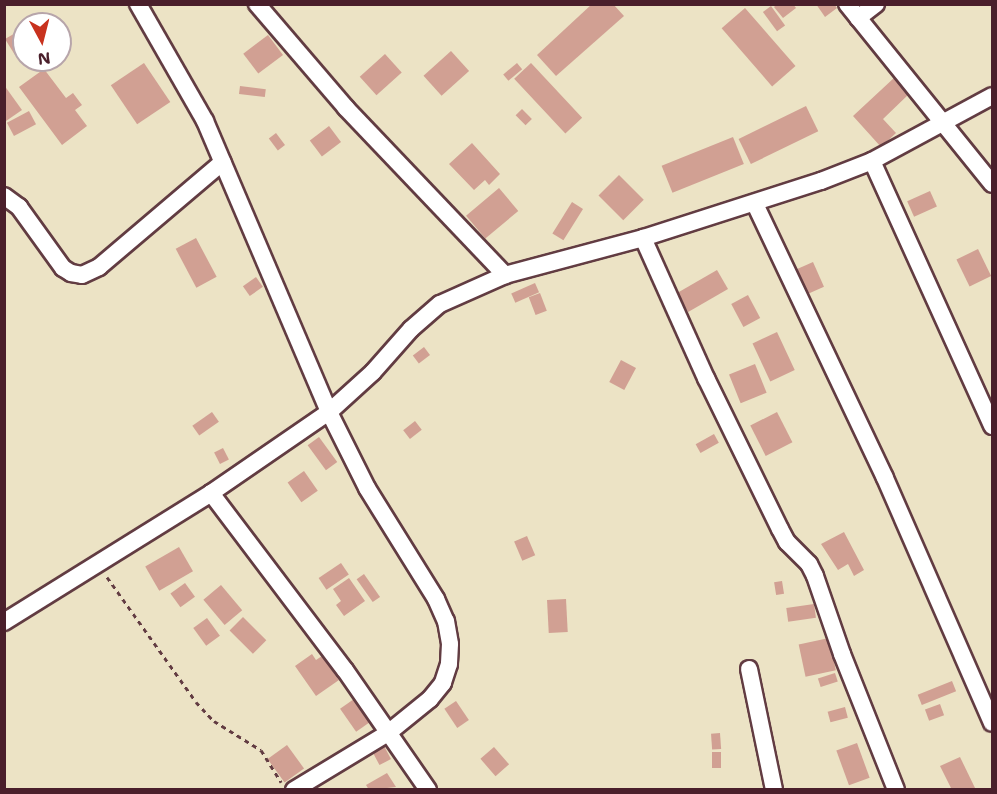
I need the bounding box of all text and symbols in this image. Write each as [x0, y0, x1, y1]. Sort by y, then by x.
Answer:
north arrow [12, 12, 72, 72]
text: N [36, 47, 52, 70]

